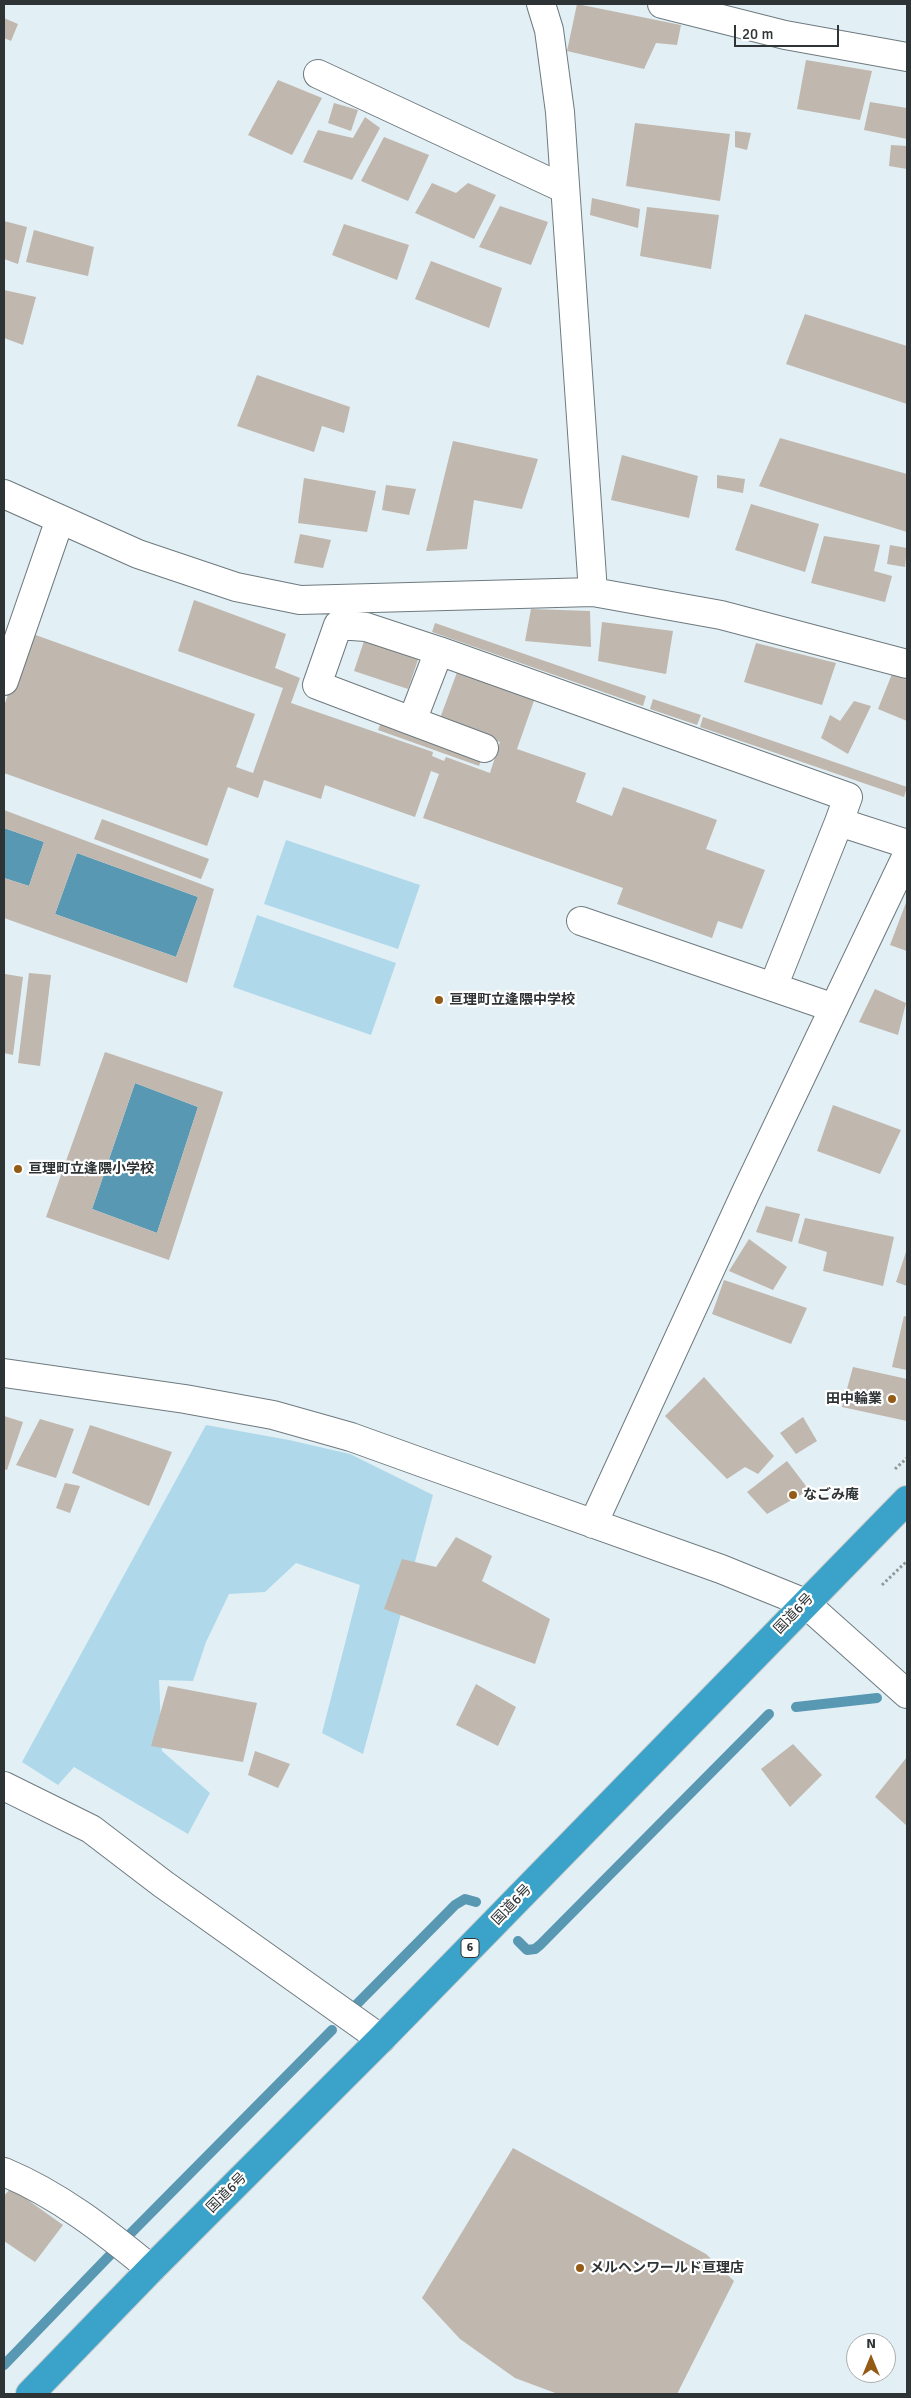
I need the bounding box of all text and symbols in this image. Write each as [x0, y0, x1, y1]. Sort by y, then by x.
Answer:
scale bar [736, 15, 841, 47]
text: 20 m [742, 25, 773, 43]
place label: 亘理町立逢隈中学校 [449, 992, 575, 1008]
marker: 亘理町立逢隈中学校 [433, 994, 445, 1006]
place label: 亘理町立逢隈小学校 [28, 1161, 154, 1177]
marker: 亘理町立逢隈小学校 [12, 1163, 24, 1175]
place label: 田中輪業 [826, 1391, 882, 1407]
marker: 田中輪業 [886, 1393, 898, 1405]
place label: なごみ庵 [803, 1487, 859, 1503]
marker: なごみ庵 [787, 1489, 799, 1501]
street label: 国道6号 [771, 1590, 817, 1638]
street label: 国道6号 [489, 1881, 535, 1929]
road number: 6 [461, 1939, 479, 1958]
street label: 国道6号 [204, 2170, 250, 2216]
place label: メルヘンワールド亘理店 [590, 2260, 744, 2276]
marker: メルヘンワールド亘理店 [574, 2262, 586, 2274]
north arrow [846, 2333, 896, 2383]
text: N [866, 2335, 876, 2352]

